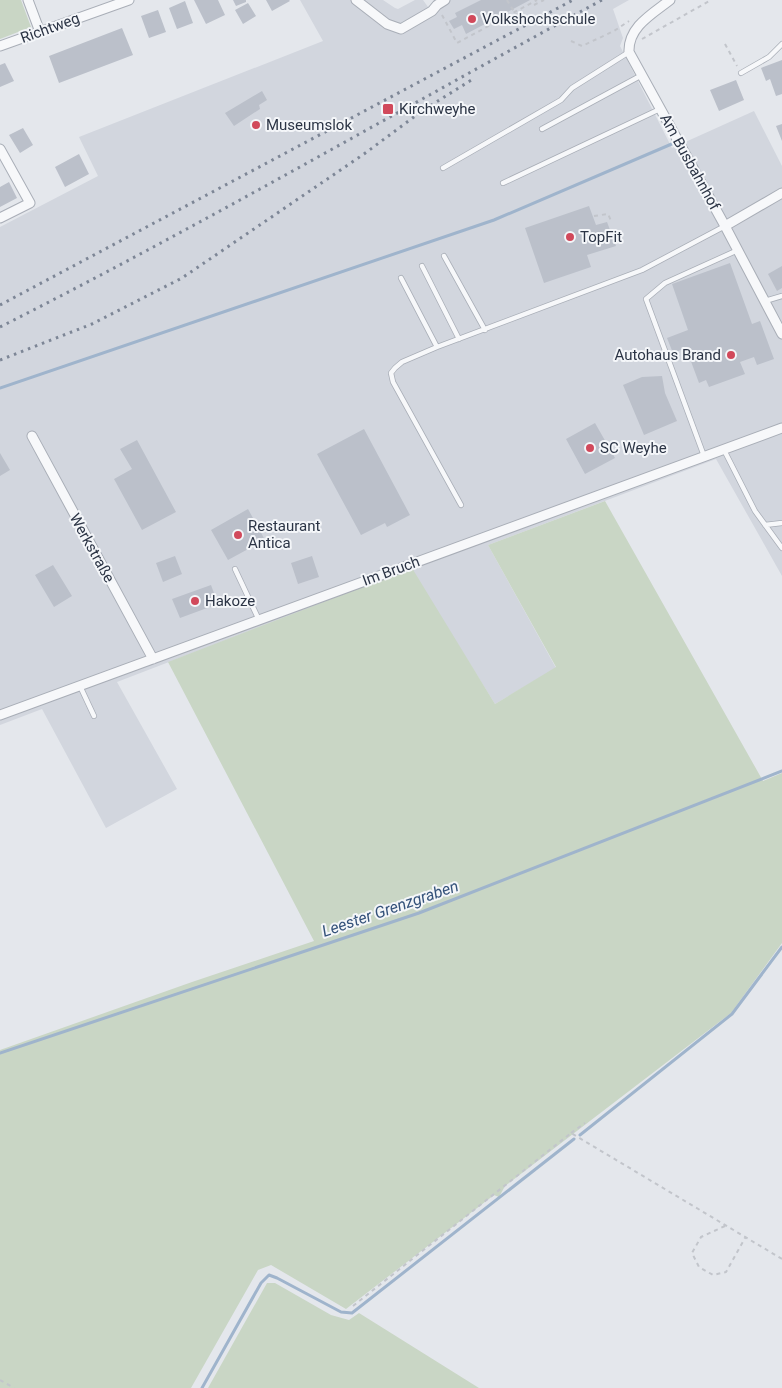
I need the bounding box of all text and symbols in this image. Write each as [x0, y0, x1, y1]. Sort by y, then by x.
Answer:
street label: Richtweg [18, 9, 82, 47]
place label: Volkshochschule [482, 10, 595, 28]
marker: Volkshochschule [466, 13, 478, 25]
place label: Kirchweyhe [399, 100, 476, 118]
marker: Kirchweyhe [381, 102, 395, 116]
street label: Am Busbahnhof [656, 111, 724, 214]
place label: Museumslok [266, 116, 352, 134]
marker: Museumslok [250, 119, 262, 131]
place label: TopFit [580, 228, 622, 246]
marker: TopFit [564, 231, 576, 243]
place label: Autohaus Brand [615, 346, 721, 364]
marker: Autohaus Brand [725, 349, 737, 361]
place label: SC Weyhe [600, 439, 667, 457]
marker: SC Weyhe [584, 442, 596, 454]
street label: Werkstraße [66, 510, 118, 586]
place label: Restaurant Antica [248, 517, 321, 552]
marker: Restaurant Antica [232, 529, 244, 541]
street label: Im Bruch [360, 552, 422, 590]
place label: Hakoze [205, 592, 255, 610]
marker: Hakoze [189, 595, 201, 607]
water label: Leester Grenzgraben [319, 876, 461, 941]

